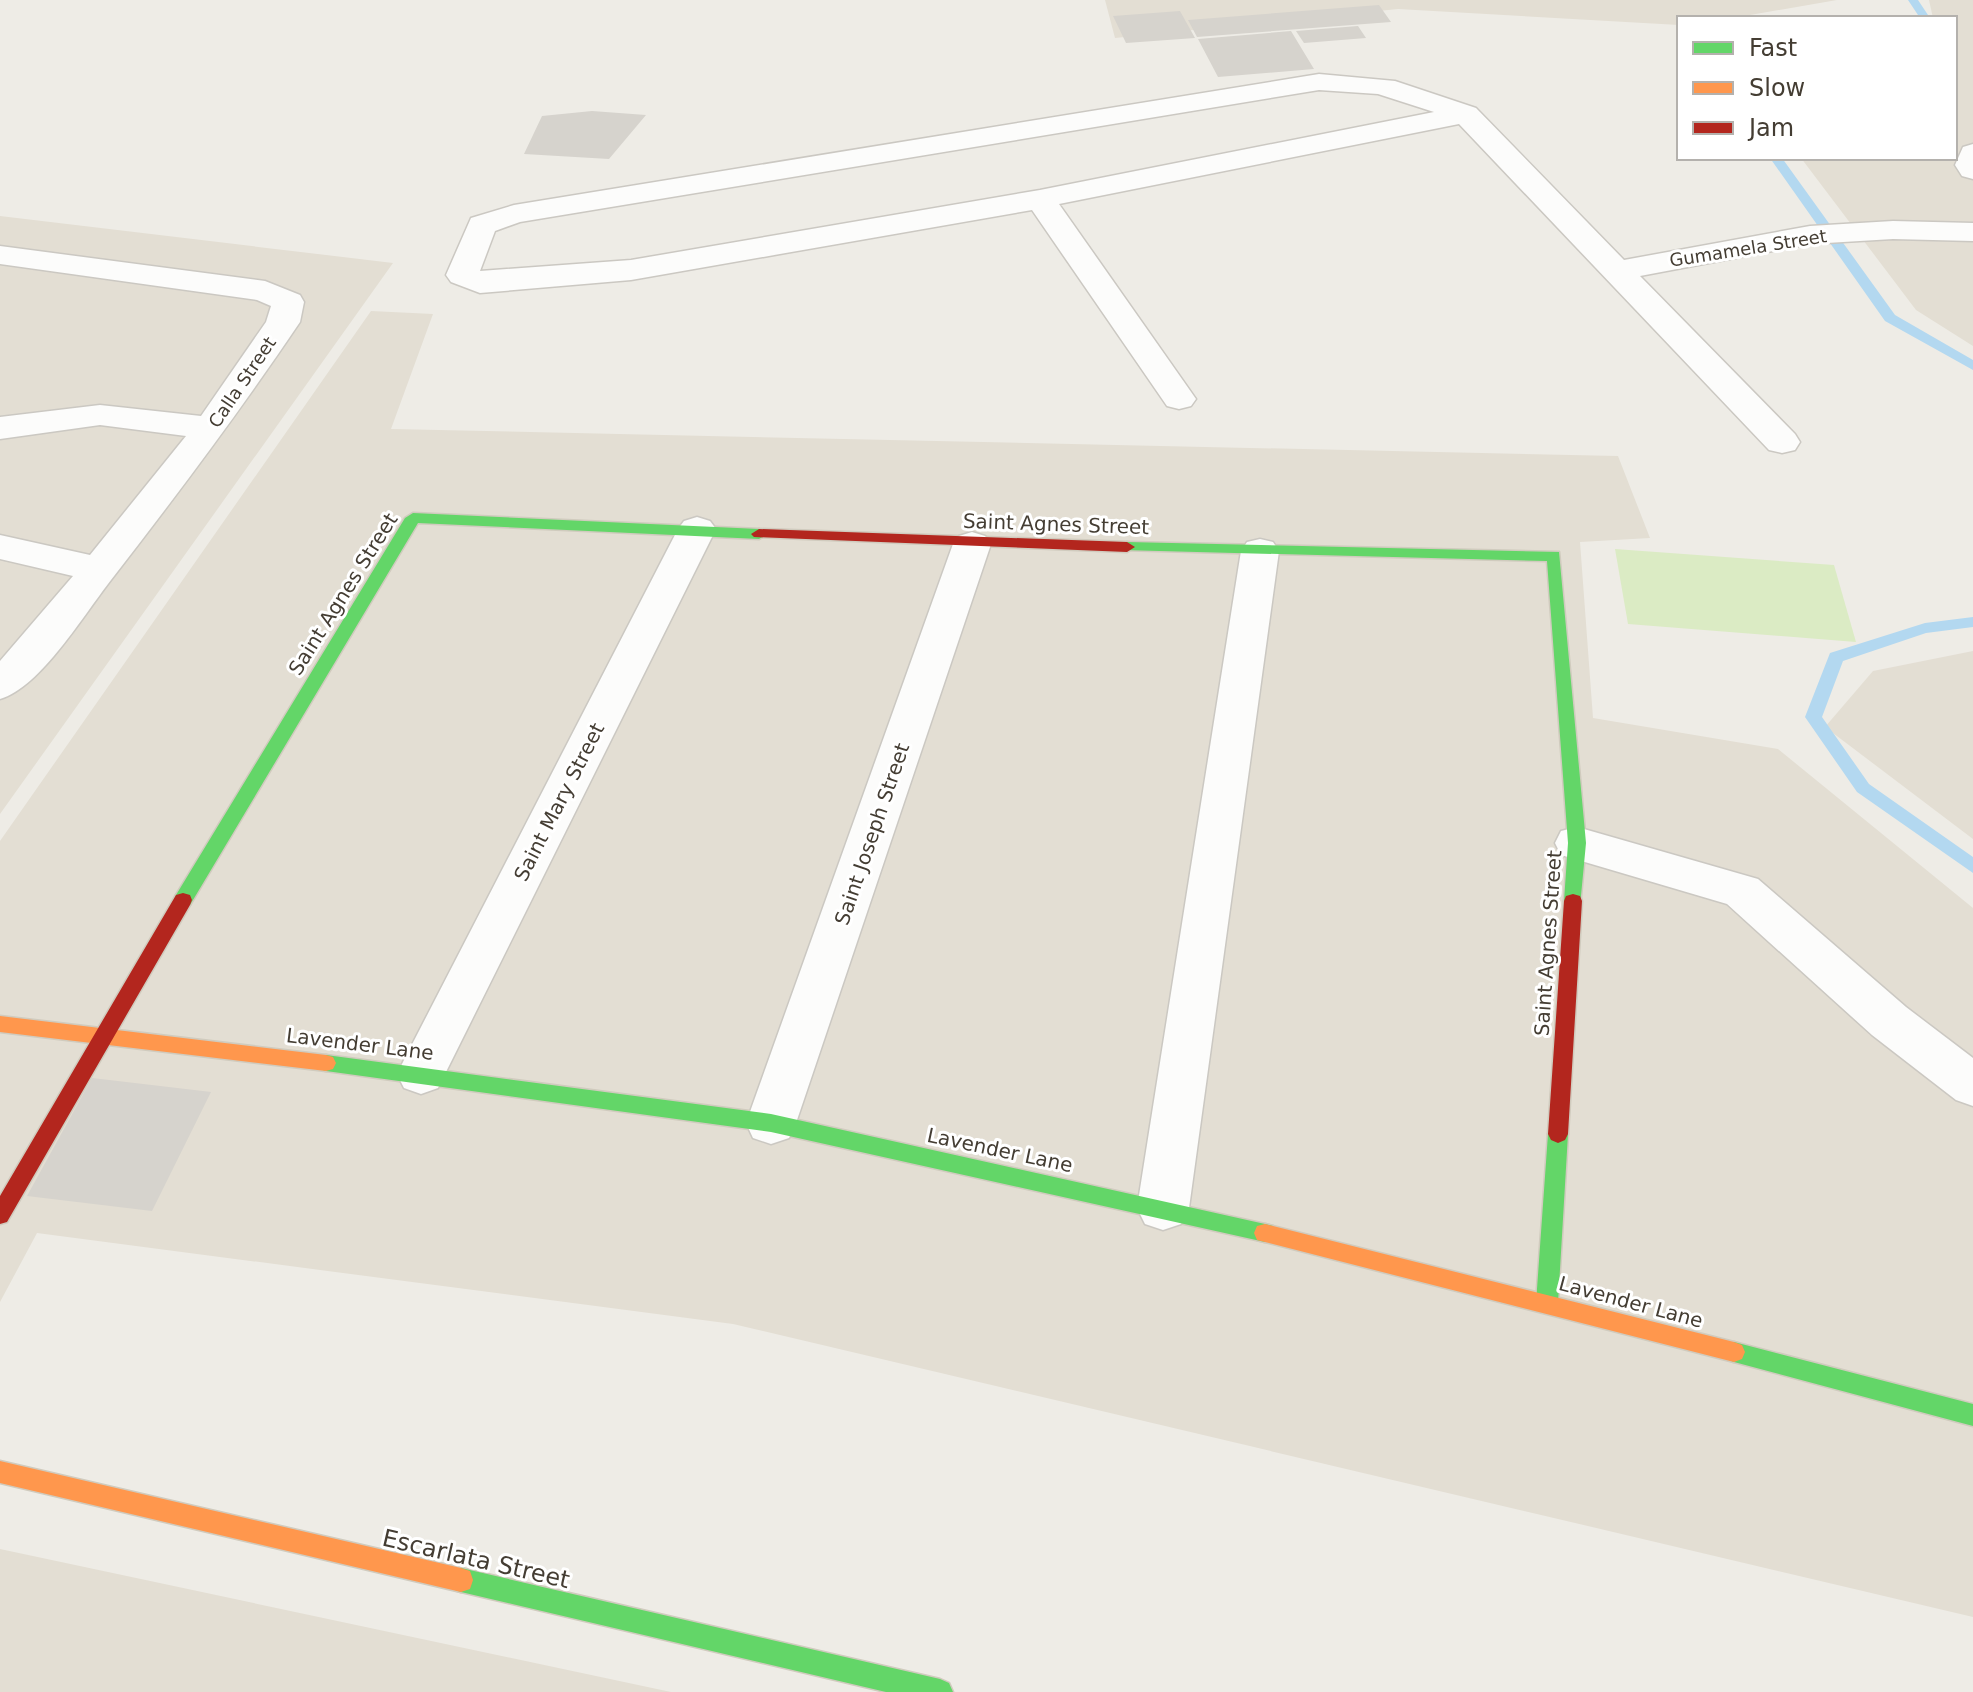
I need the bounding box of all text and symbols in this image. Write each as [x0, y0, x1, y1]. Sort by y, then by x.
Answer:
legend [1677, 16, 1957, 160]
text: Fast [1749, 34, 1797, 62]
text: Slow [1749, 74, 1805, 102]
text: Jam [1747, 114, 1794, 142]
street label: Gumamela Street [1668, 225, 1828, 271]
street label: Calla Street [204, 333, 280, 431]
street label: Saint Agnes Street [283, 509, 403, 679]
street label: Saint Agnes Street [962, 509, 1150, 539]
street label: Saint Mary Street [509, 719, 609, 885]
street label: Saint Joseph Street [830, 740, 914, 928]
street label: Saint Agnes Street [1530, 849, 1566, 1037]
street label: Lavender Lane [285, 1023, 435, 1065]
street label: Lavender Lane [925, 1123, 1075, 1177]
street label: Lavender Lane [1556, 1271, 1706, 1333]
street label: Escarlata Street [380, 1524, 572, 1594]

